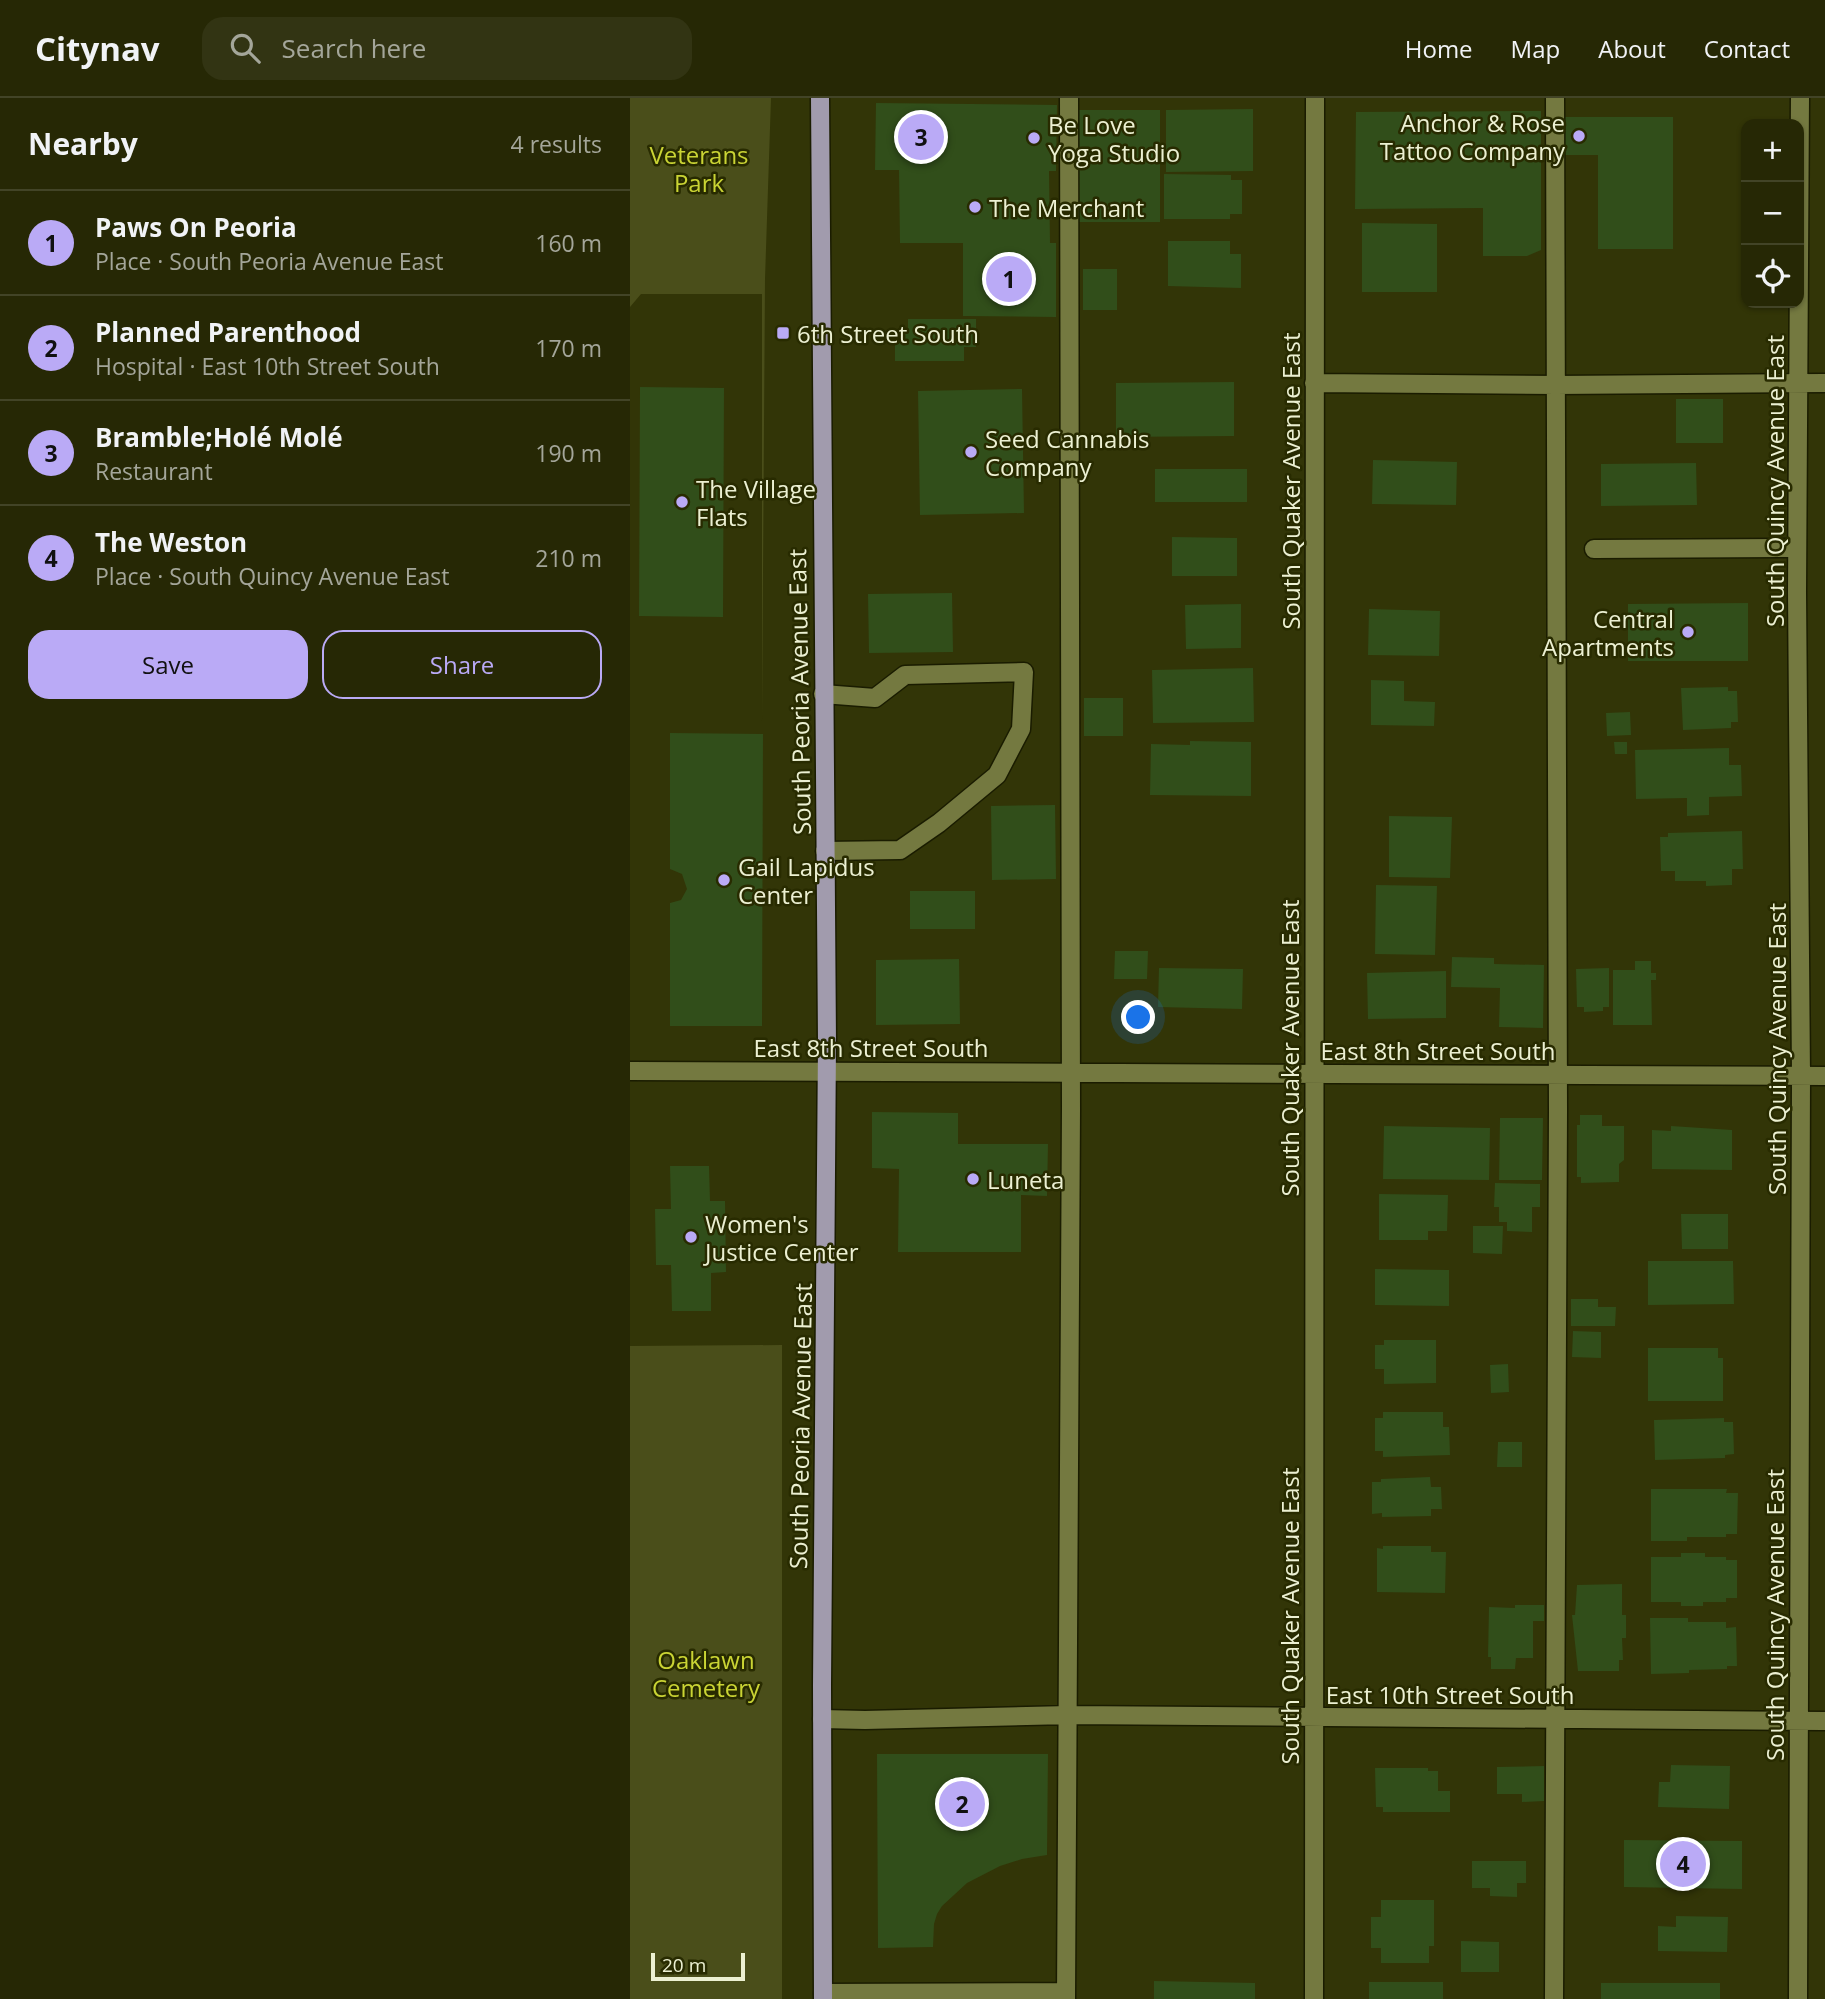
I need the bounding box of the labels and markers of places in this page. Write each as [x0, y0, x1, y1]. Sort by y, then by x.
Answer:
place label: Anchor & Rose Tattoo Company [1380, 106, 1566, 167]
place label: Be Love Yoga Studio [1048, 108, 1180, 169]
pin: 3 [898, 111, 944, 163]
marker: Anchor & Rose Tattoo Company [1571, 128, 1587, 144]
marker: Be Love Yoga Studio [1026, 130, 1042, 146]
place label: The Merchant [989, 191, 1144, 224]
marker: The Merchant [967, 199, 983, 215]
pin: 1 [986, 253, 1032, 305]
place label: 6th Street South [797, 317, 979, 350]
marker: 6th Street South [775, 325, 791, 341]
place label: Seed Cannabis Company [985, 422, 1149, 483]
marker: Seed Cannabis Company [963, 444, 979, 460]
place label: The Village Flats [696, 472, 816, 533]
marker: The Village Flats [674, 494, 690, 510]
place label: Central Apartments [1542, 602, 1674, 663]
marker: Central Apartments [1680, 624, 1696, 640]
place label: Gail Lapidus Center [738, 850, 875, 911]
marker: Gail Lapidus Center [716, 872, 732, 888]
place label: Luneta [987, 1163, 1064, 1196]
marker: Luneta [965, 1171, 981, 1187]
place label: Women's Justice Center [703, 1207, 859, 1268]
marker: Women's Justice Center [683, 1229, 699, 1245]
pin: 2 [939, 1778, 985, 1830]
pin: 4 [1660, 1838, 1706, 1890]

